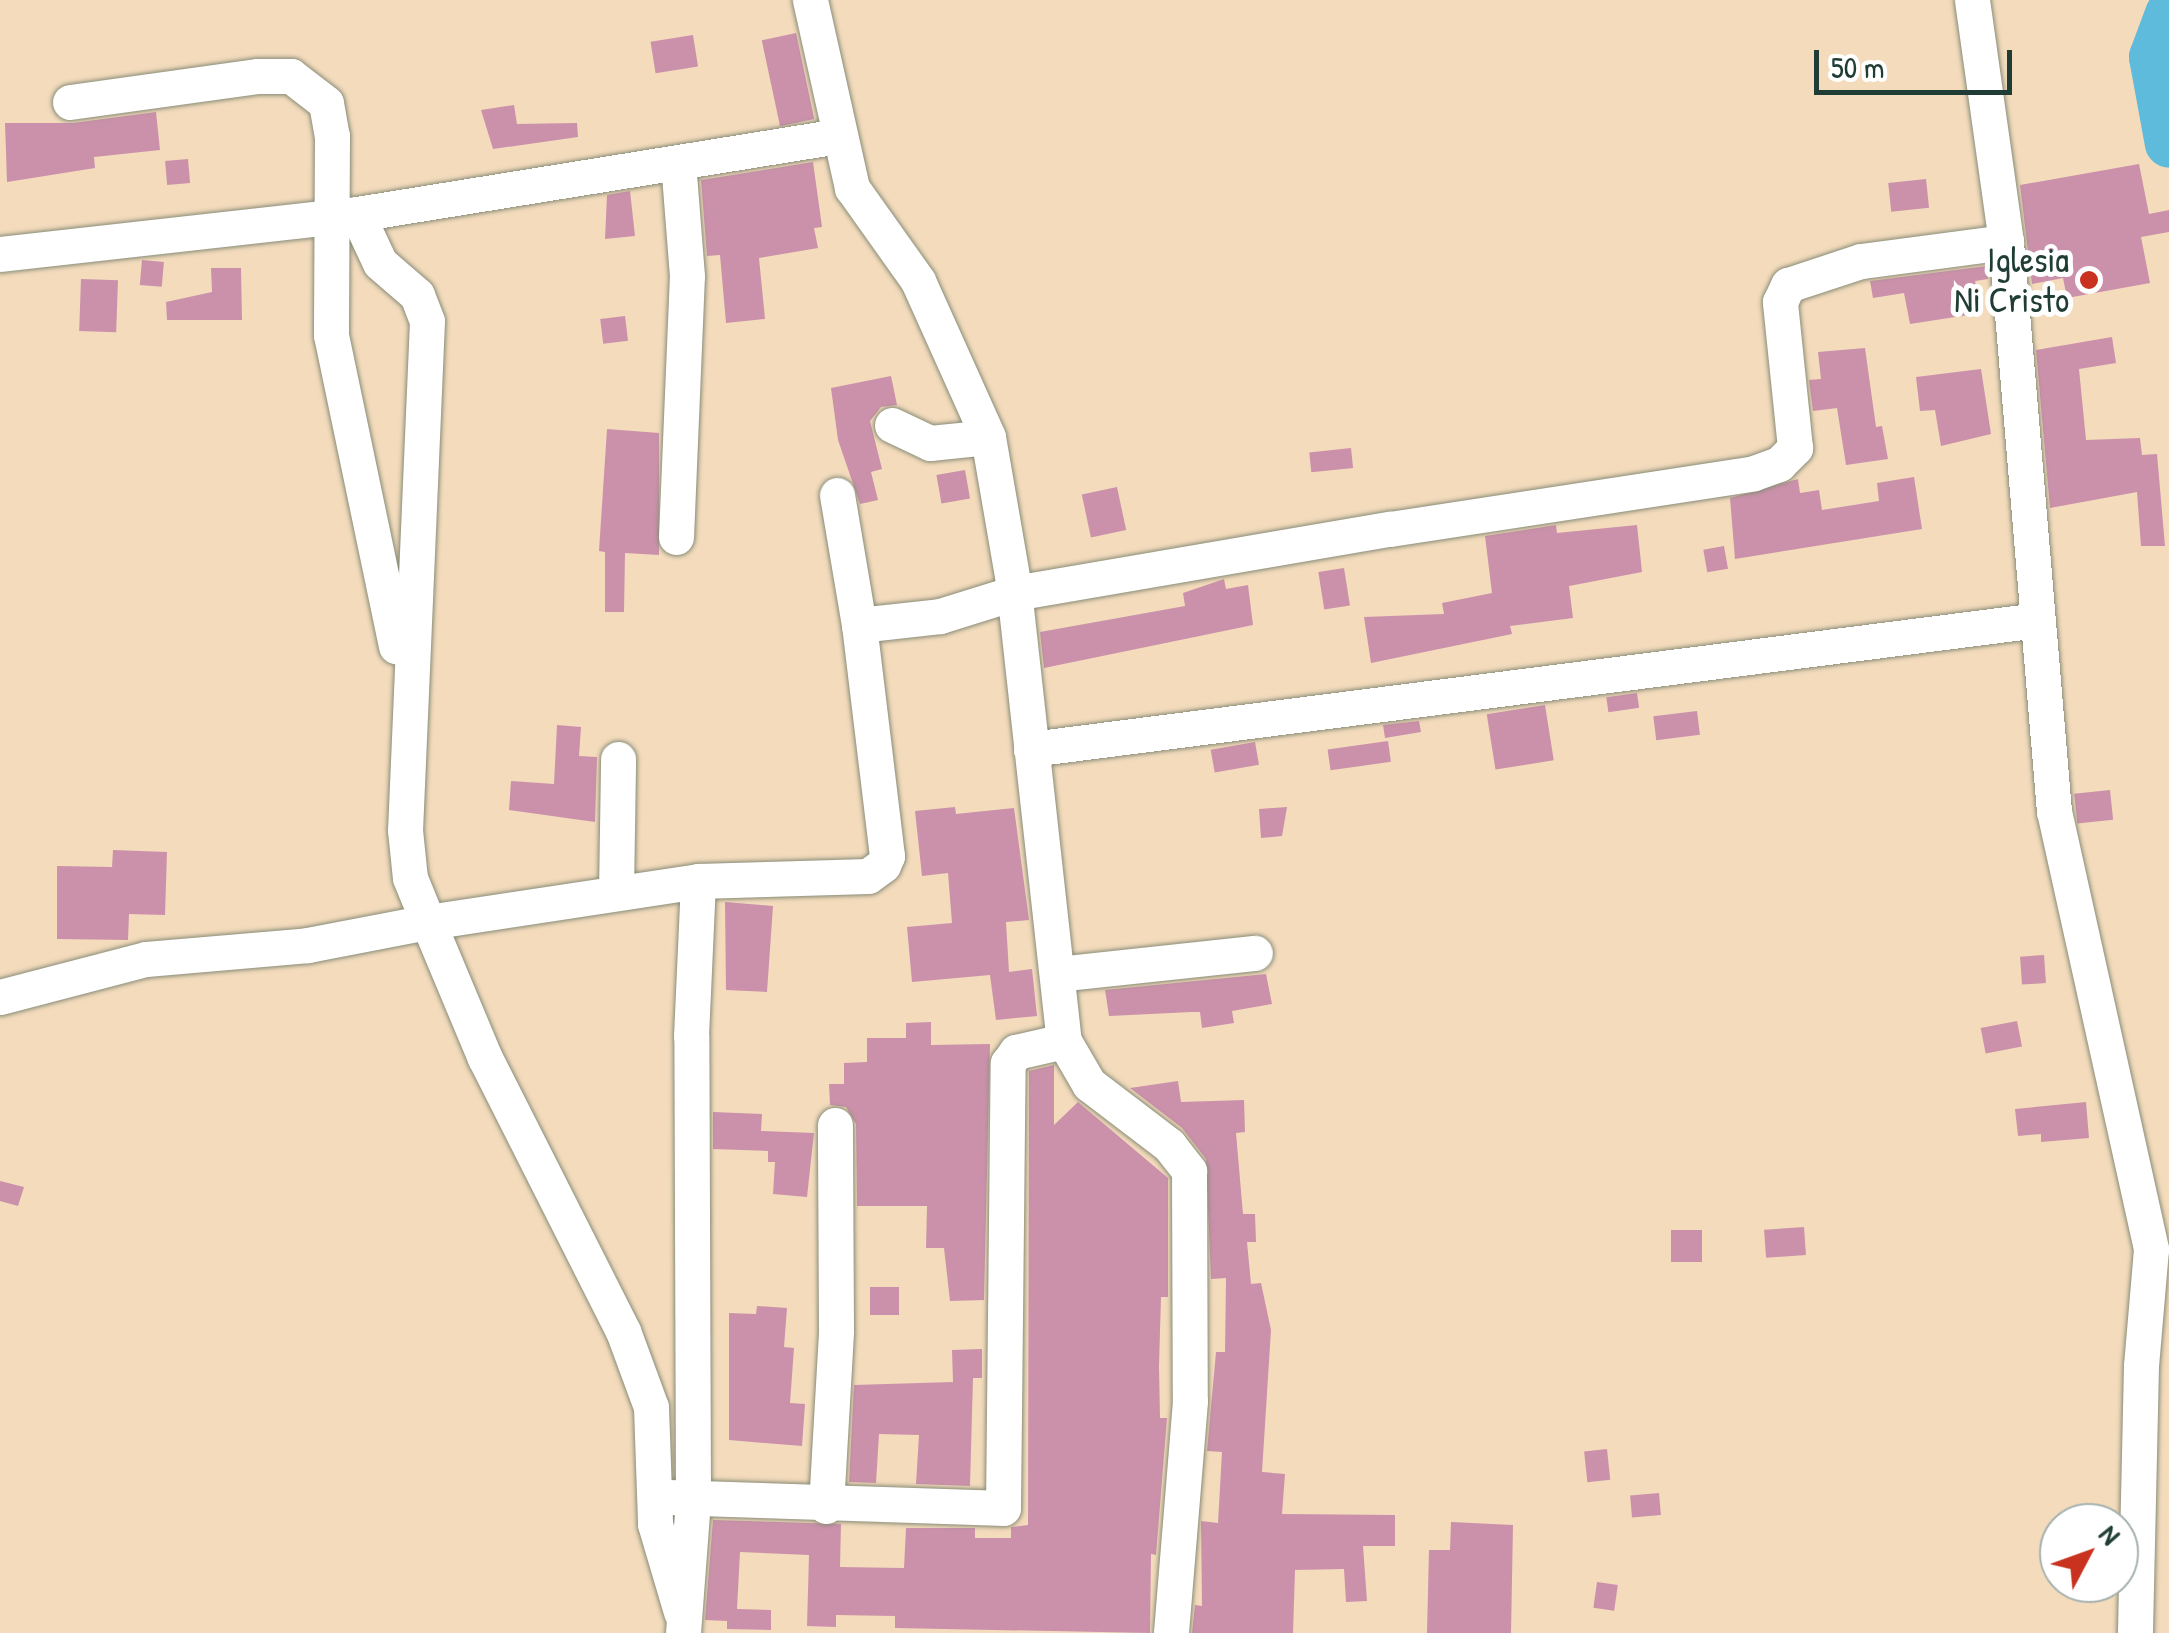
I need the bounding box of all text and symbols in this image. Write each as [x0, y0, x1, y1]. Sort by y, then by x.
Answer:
scale bar [1819, 30, 2016, 92]
text: 50 m [1831, 47, 1884, 87]
place label: Iglesia Ni Cristo [1954, 239, 2069, 321]
marker: Iglesia Ni Cristo [2078, 269, 2100, 291]
north arrow [2039, 1503, 2139, 1603]
text: N [2091, 1517, 2129, 1553]

